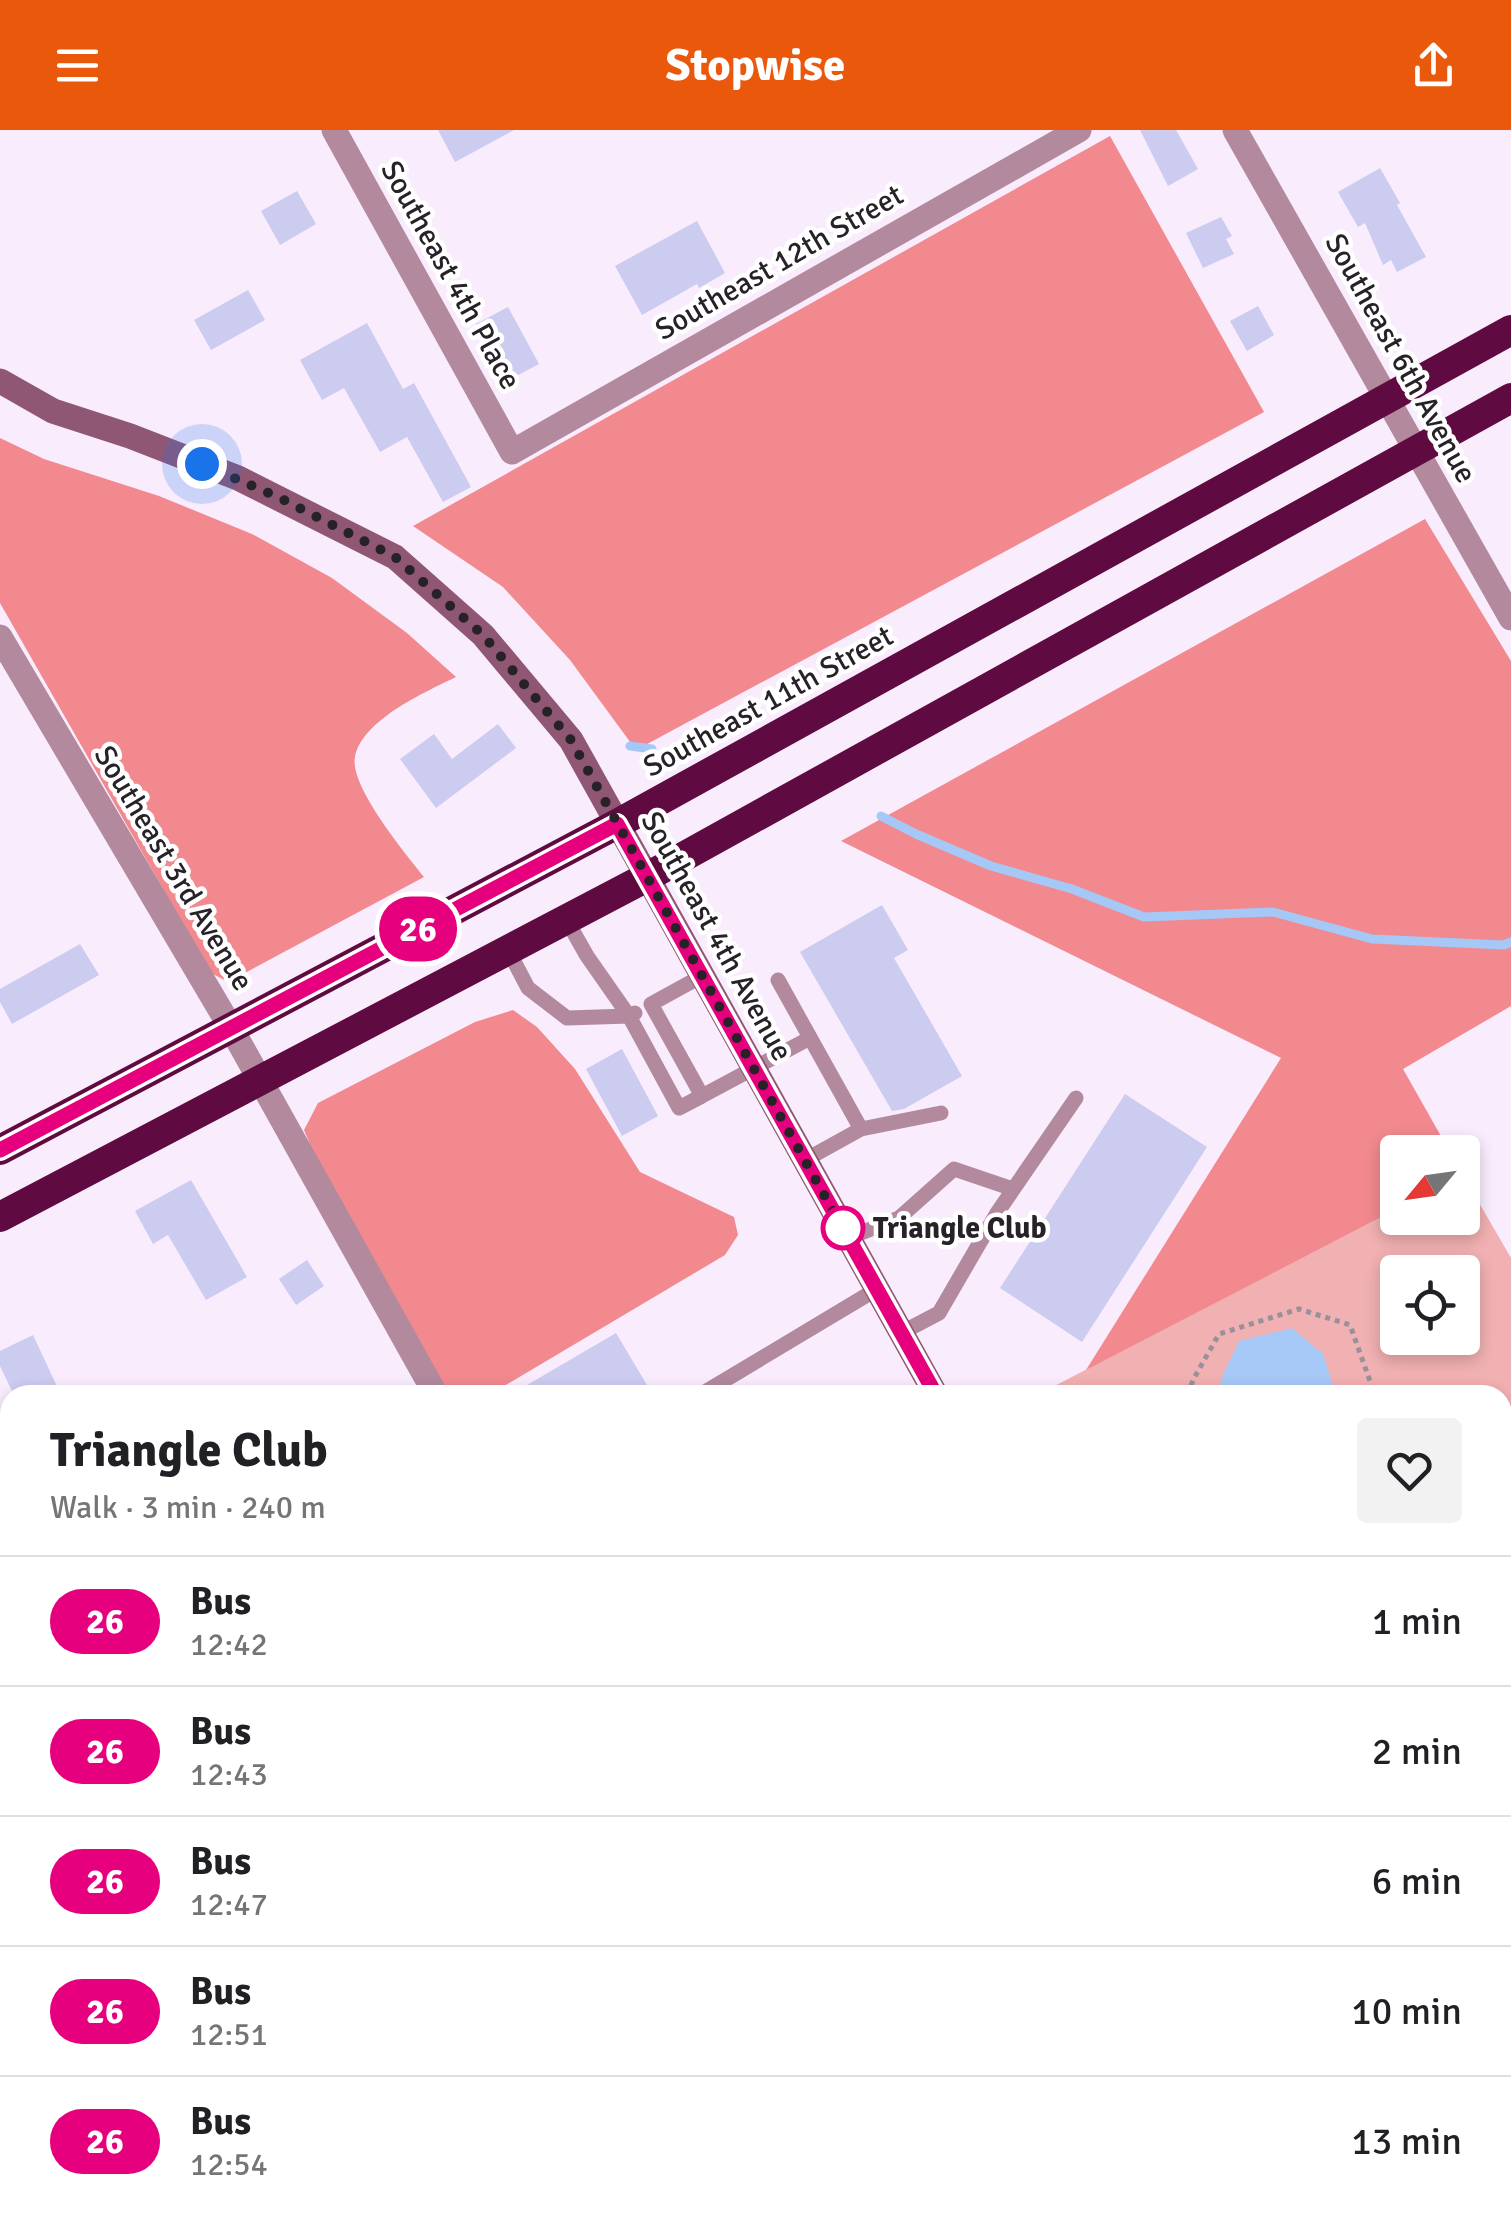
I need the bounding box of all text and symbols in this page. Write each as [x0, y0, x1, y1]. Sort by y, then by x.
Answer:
icon: menu [50, 38, 105, 93]
text: Stopwise [666, 38, 845, 93]
icon: share [1406, 38, 1461, 93]
street label: Southeast 4th Place [372, 155, 529, 396]
street label: Southeast 12th Street [649, 176, 910, 348]
street label: Southeast 6th Avenue [1317, 227, 1484, 489]
your location [177, 439, 227, 489]
street label: Southeast 11th Street [637, 617, 900, 785]
street label: Southeast 3rd Avenue [86, 739, 261, 997]
street label: Southeast 4th Avenue [633, 805, 800, 1067]
line badge: 26 [373, 896, 463, 962]
text: 26 [399, 908, 437, 951]
north arrow [1380, 1135, 1480, 1235]
map controls [1380, 1135, 1480, 1355]
marker: Triangle Club [822, 1207, 864, 1249]
place label: Triangle Club [873, 1210, 1047, 1247]
button: locate [1380, 1255, 1480, 1355]
button: heart [1357, 1418, 1462, 1523]
text: Triangle Club [50, 1421, 328, 1480]
text: Walk · 3 min · 240 m [50, 1488, 326, 1527]
text: Bus [190, 1578, 251, 1625]
text: 1 min [1372, 1598, 1462, 1645]
text: 26 [86, 1600, 124, 1643]
text: 12:42 [190, 1625, 268, 1664]
text: Bus [190, 1708, 251, 1755]
text: 2 min [1372, 1728, 1462, 1775]
text: 26 [86, 1730, 124, 1773]
text: 12:43 [190, 1755, 268, 1794]
text: Bus [190, 1838, 251, 1885]
text: 6 min [1372, 1858, 1462, 1905]
text: 26 [86, 1860, 124, 1903]
text: 12:47 [190, 1885, 268, 1924]
text: Bus [190, 1968, 251, 2015]
text: 10 min [1351, 1988, 1462, 2035]
text: 26 [86, 1990, 124, 2033]
text: 12:51 [190, 2015, 268, 2054]
text: Bus [190, 2098, 251, 2145]
text: 13 min [1351, 2118, 1462, 2165]
text: 26 [86, 2120, 124, 2163]
text: 12:54 [190, 2145, 268, 2184]

